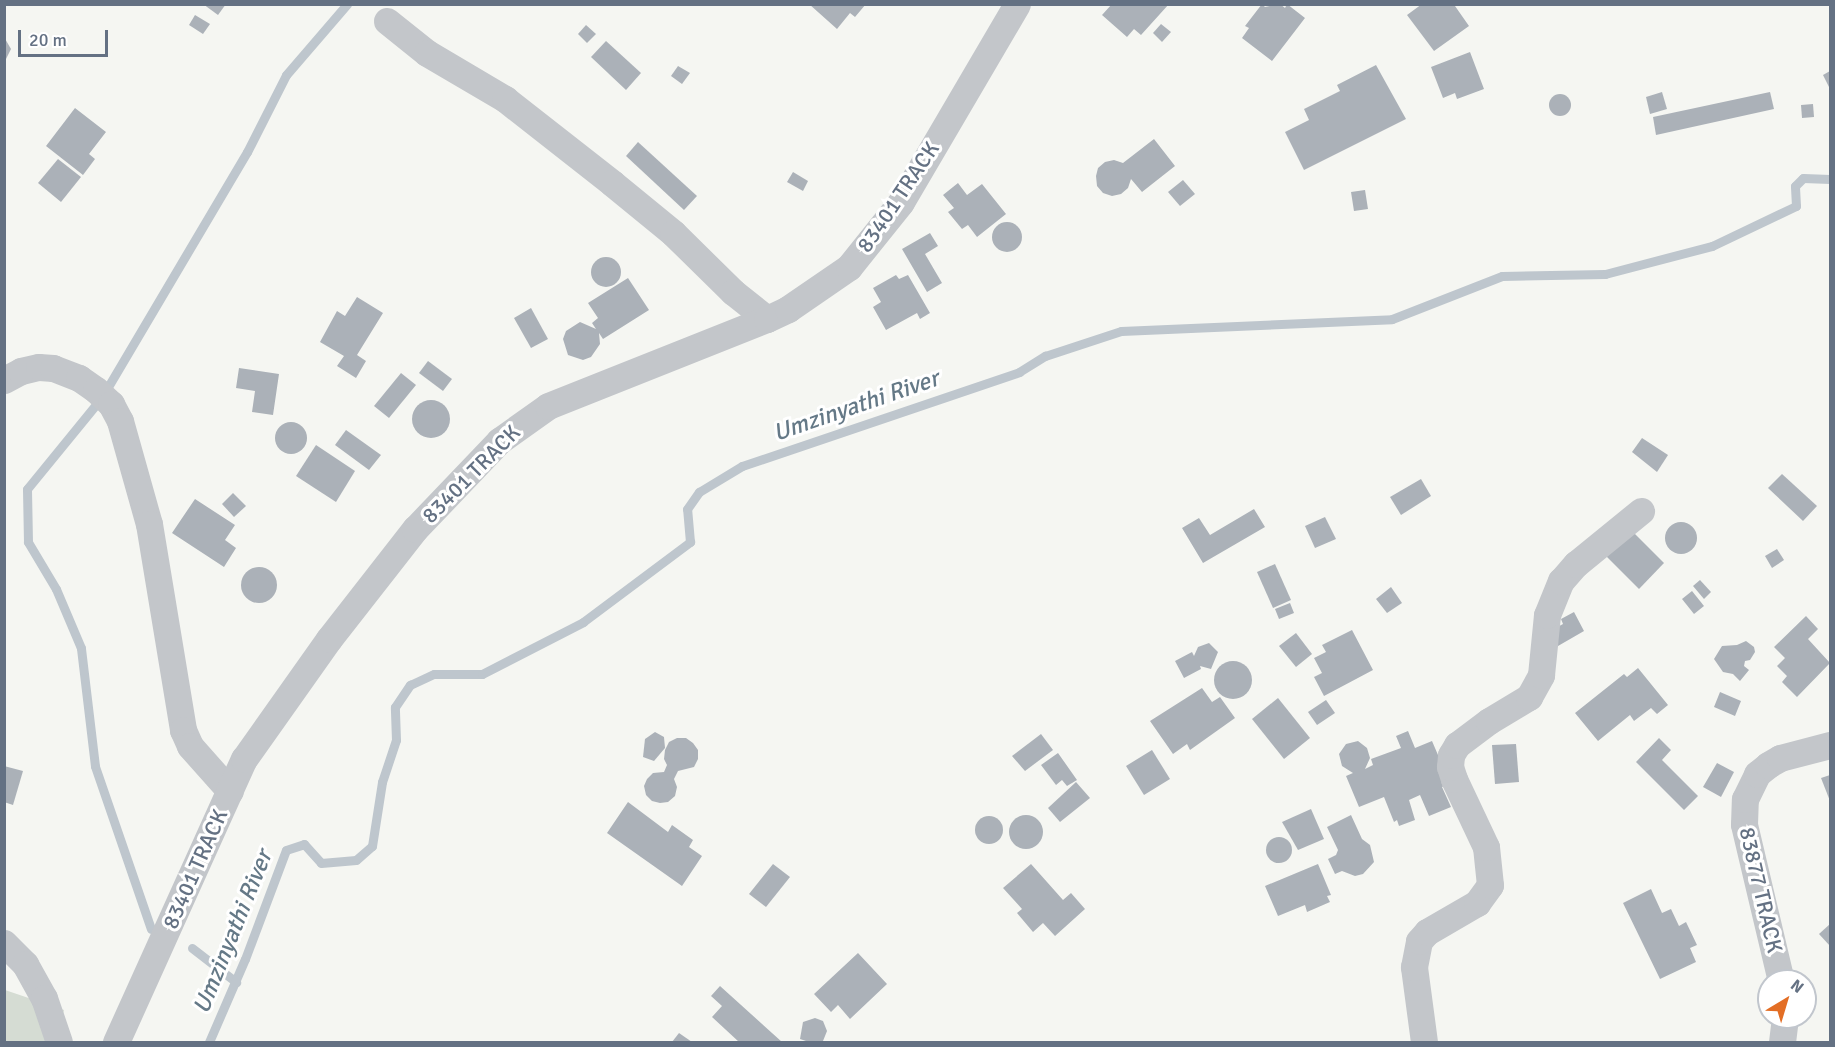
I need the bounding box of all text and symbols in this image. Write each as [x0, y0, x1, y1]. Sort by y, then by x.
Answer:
scale bar [21, 18, 111, 56]
text: 20 m [29, 29, 67, 51]
street label: 83401 TRACK [851, 137, 945, 257]
water label: Umzinyathi River [769, 364, 943, 448]
street label: 83401 TRACK [416, 419, 526, 529]
street label: 83401 TRACK [157, 805, 233, 933]
street label: 83877 TRACK [1734, 825, 1788, 955]
water label: Umzinyathi River [187, 846, 279, 1018]
north arrow [1757, 969, 1817, 1029]
text: N [1786, 975, 1807, 998]

